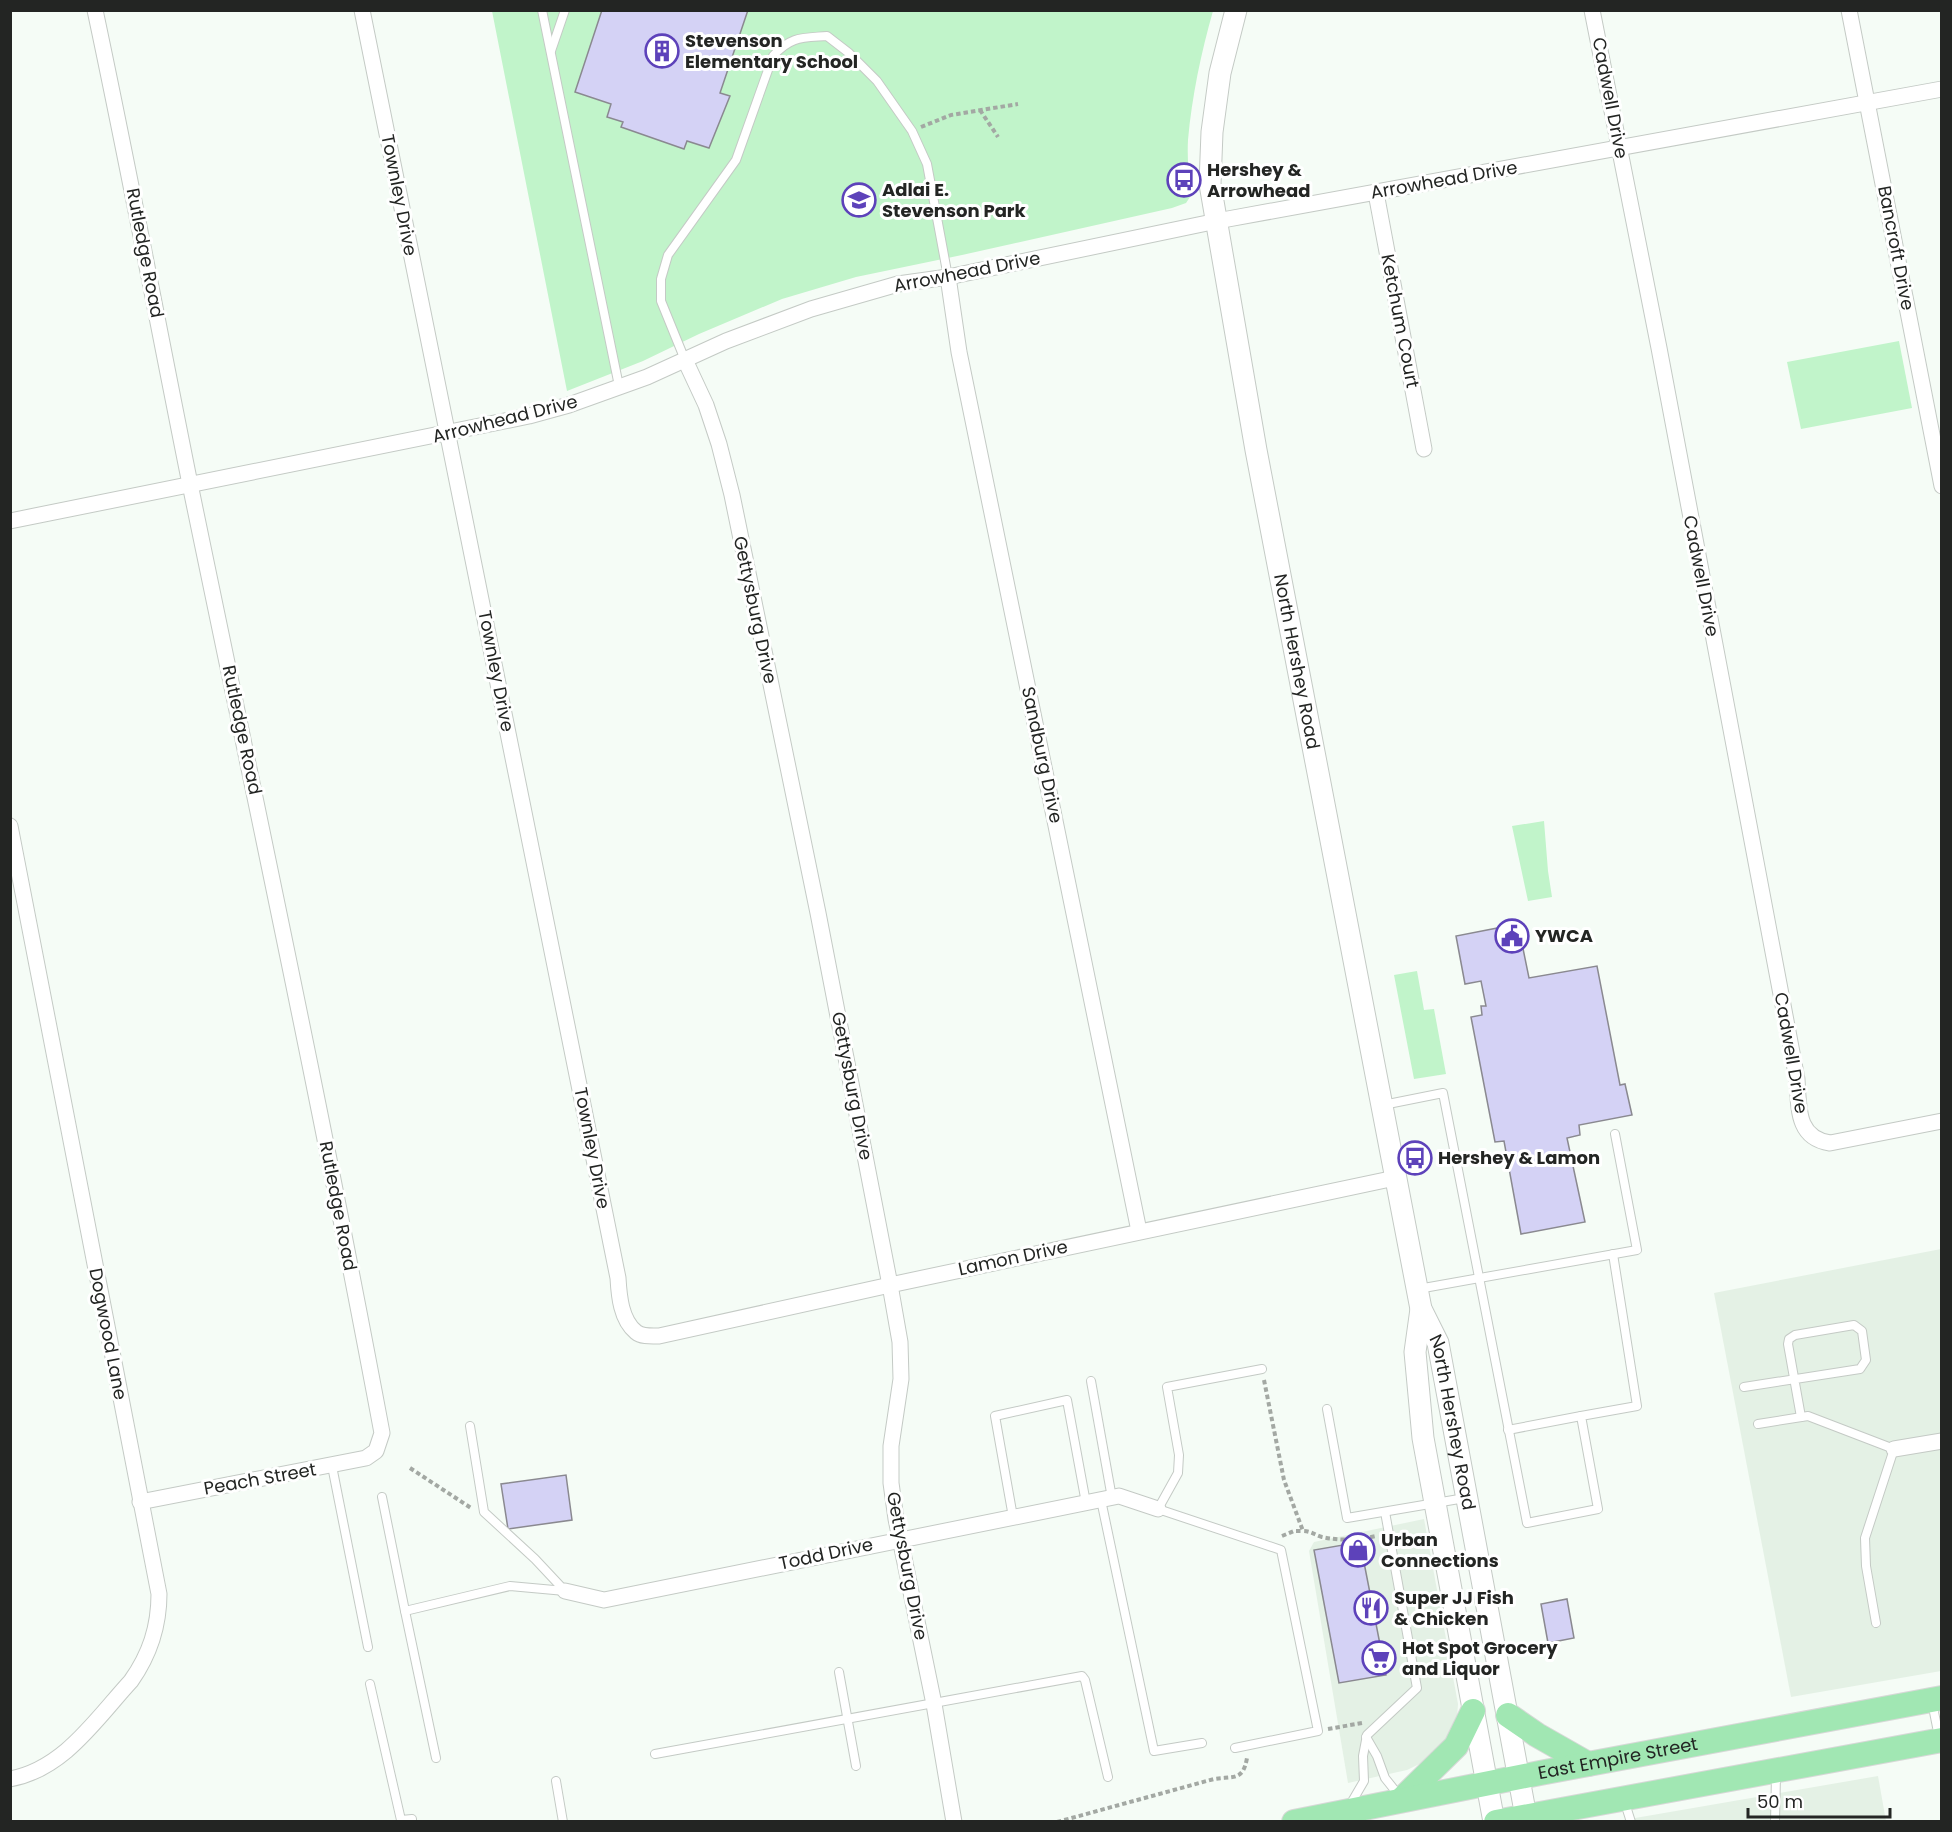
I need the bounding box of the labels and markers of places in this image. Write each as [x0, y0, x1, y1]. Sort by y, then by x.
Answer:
place label: Stevenson Elementary School [685, 28, 858, 74]
building icon: Stevenson Elementary School [644, 33, 680, 69]
place label: Hershey & Arrowhead [1207, 157, 1310, 203]
bus stop icon: Hershey & Arrowhead [1166, 162, 1202, 198]
place label: Adlai E. Stevenson Park [882, 177, 1027, 223]
school or university icon: Adlai E. Stevenson Park [841, 182, 877, 218]
public building icon: YWCA [1494, 918, 1530, 954]
place label: YWCA [1535, 923, 1593, 948]
bus stop icon: Hershey & Lamon [1397, 1140, 1433, 1176]
place label: Hershey & Lamon [1438, 1145, 1600, 1170]
place label: Urban Connections [1381, 1527, 1499, 1573]
shop icon: Urban Connections [1340, 1532, 1376, 1568]
place label: Super JJ Fish & Chicken [1394, 1585, 1514, 1631]
restaurant icon: Super JJ Fish & Chicken [1353, 1590, 1389, 1626]
place label: Hot Spot Grocery and Liquor [1402, 1635, 1558, 1681]
supermarket icon: Hot Spot Grocery and Liquor [1361, 1640, 1397, 1676]

